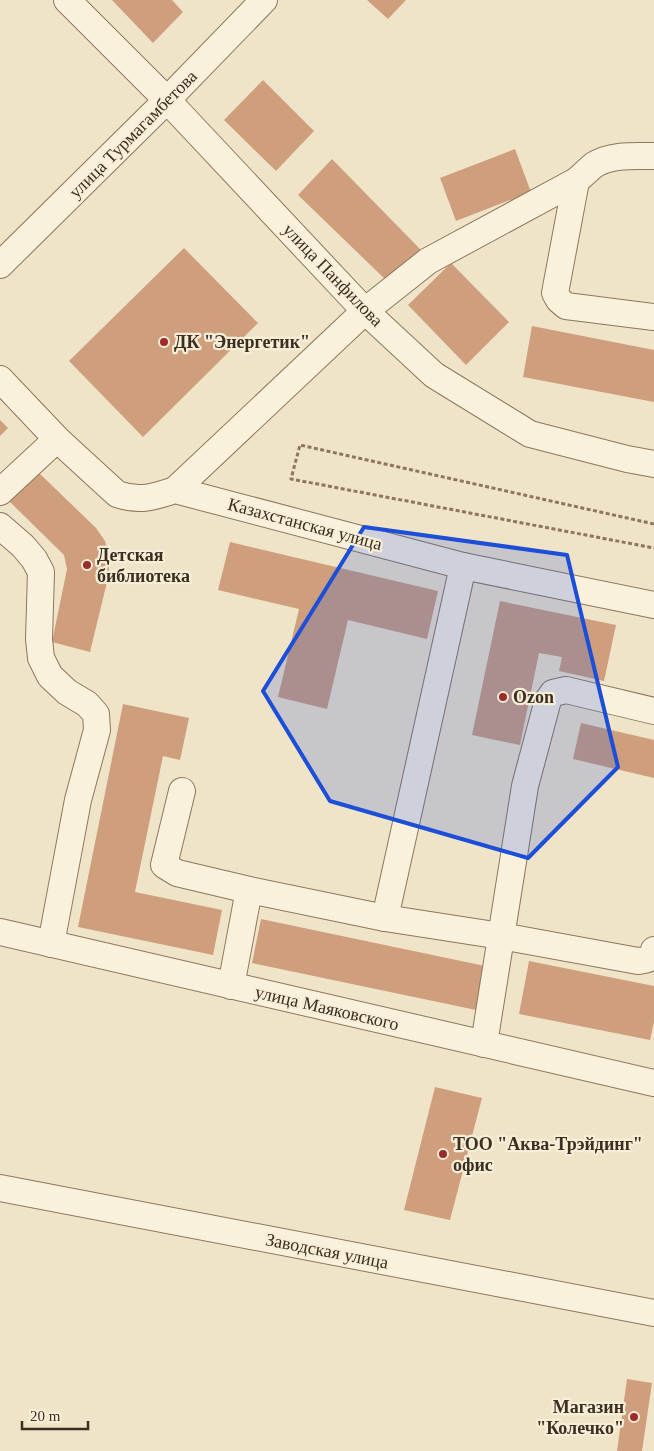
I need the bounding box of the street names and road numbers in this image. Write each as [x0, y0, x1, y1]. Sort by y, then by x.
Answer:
street label: улица Турмагамбетова [65, 66, 201, 202]
street label: улица Панфилова [279, 219, 387, 331]
street label: Казахстанская улица [226, 494, 384, 554]
street label: улица Маяковского [253, 982, 401, 1034]
street label: Заводская улица [264, 1229, 390, 1273]

